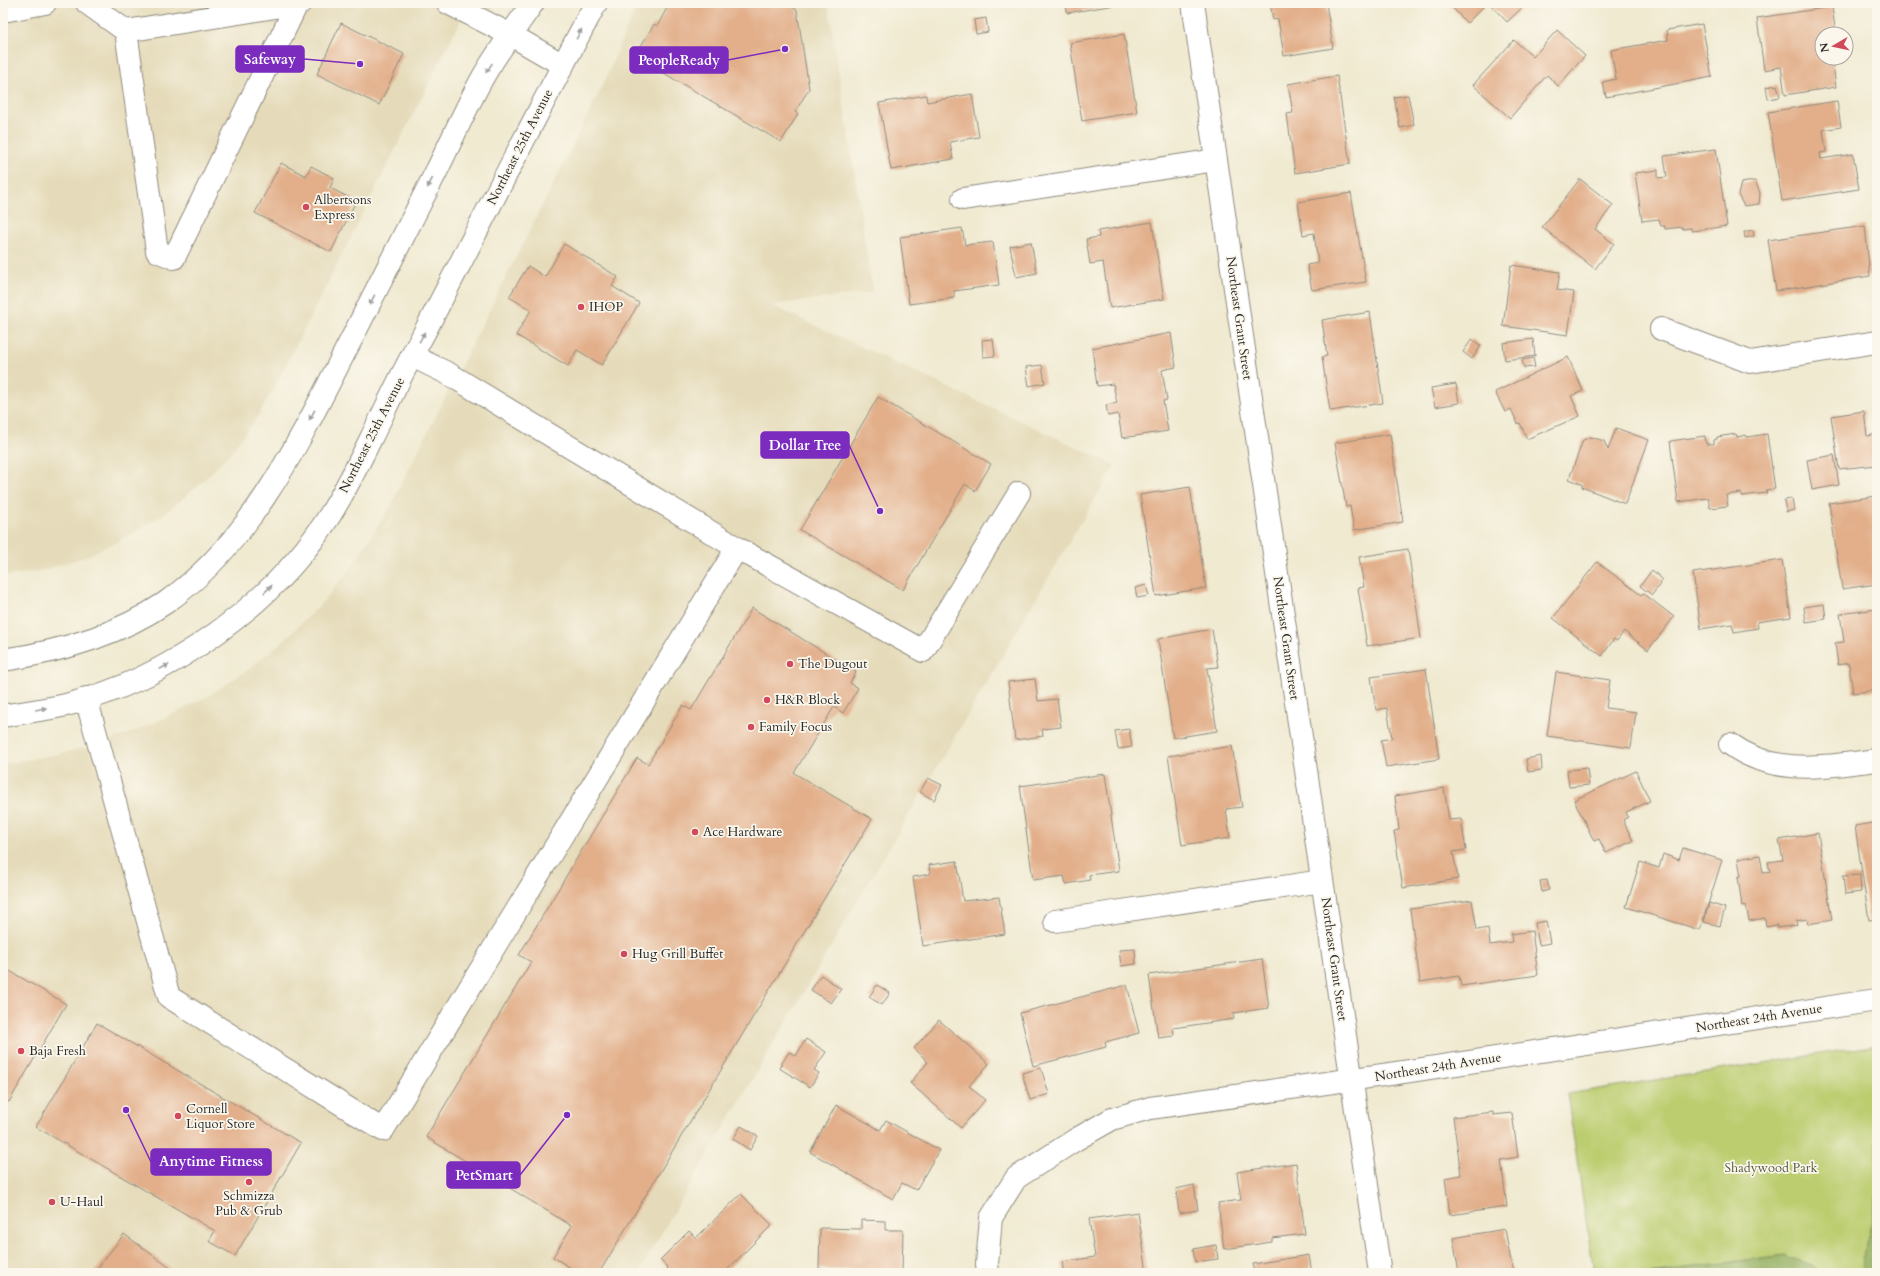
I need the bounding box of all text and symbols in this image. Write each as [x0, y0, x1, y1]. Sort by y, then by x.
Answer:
north arrow [1814, 26, 1854, 66]
one-way arrow [576, 28, 583, 40]
text: N [1816, 41, 1833, 53]
callout: Safeway [236, 46, 304, 72]
callout: PeopleReady [630, 47, 728, 73]
text: Safeway [244, 50, 296, 69]
text: PeopleReady [638, 51, 720, 70]
one-way arrow [485, 63, 493, 73]
street label: Northeast 25th Avenue [483, 86, 557, 208]
one-way arrow [427, 178, 433, 189]
place label: Albertsons Express [314, 191, 371, 224]
marker: Albertsons Express [301, 202, 311, 212]
street label: Northeast Grant Street [1221, 255, 1257, 381]
one-way arrow [368, 294, 375, 305]
place label: IHOP [589, 298, 624, 316]
marker: IHOP [576, 302, 586, 312]
one-way arrow [419, 331, 425, 342]
street label: Northeast 25th Avenue [335, 374, 409, 496]
one-way arrow [308, 409, 315, 421]
callout: Dollar Tree [761, 432, 849, 458]
text: Dollar Tree [769, 436, 841, 455]
street label: Northeast Grant Street [1268, 575, 1304, 701]
one-way arrow [263, 585, 273, 594]
place label: The Dugout [798, 655, 867, 673]
marker: The Dugout [785, 659, 795, 669]
one-way arrow [158, 664, 170, 670]
place label: H&R Block [775, 691, 840, 709]
marker: H&R Block [762, 695, 772, 705]
one-way arrow [35, 706, 48, 712]
place label: Family Focus [759, 718, 832, 736]
marker: Family Focus [746, 722, 756, 732]
place label: Ace Hardware [703, 823, 782, 841]
marker: Ace Hardware [690, 827, 700, 837]
street label: Northeast Grant Street [1316, 896, 1352, 1022]
place label: Hug Grill Buffet [632, 945, 723, 963]
marker: Hug Grill Buffet [619, 949, 629, 959]
street label: Northeast 24th Avenue [1694, 999, 1824, 1037]
place label: Baja Fresh [29, 1042, 86, 1060]
marker: Baja Fresh [16, 1046, 26, 1056]
street label: Northeast 24th Avenue [1373, 1048, 1503, 1086]
place label: Cornell Liquor Store [186, 1100, 255, 1133]
marker: Cornell Liquor Store [173, 1111, 183, 1121]
callout: Anytime Fitness [151, 1149, 271, 1175]
text: Anytime Fitness [159, 1152, 263, 1171]
park label: Shadywood Park [1725, 1159, 1818, 1177]
callout: PetSmart [447, 1162, 520, 1188]
text: PetSmart [455, 1166, 513, 1185]
marker: Schmizza Pub & Grub [244, 1177, 254, 1187]
place label: Schmizza Pub & Grub [215, 1187, 283, 1220]
place label: U-Haul [60, 1193, 104, 1211]
marker: U-Haul [47, 1197, 57, 1207]

